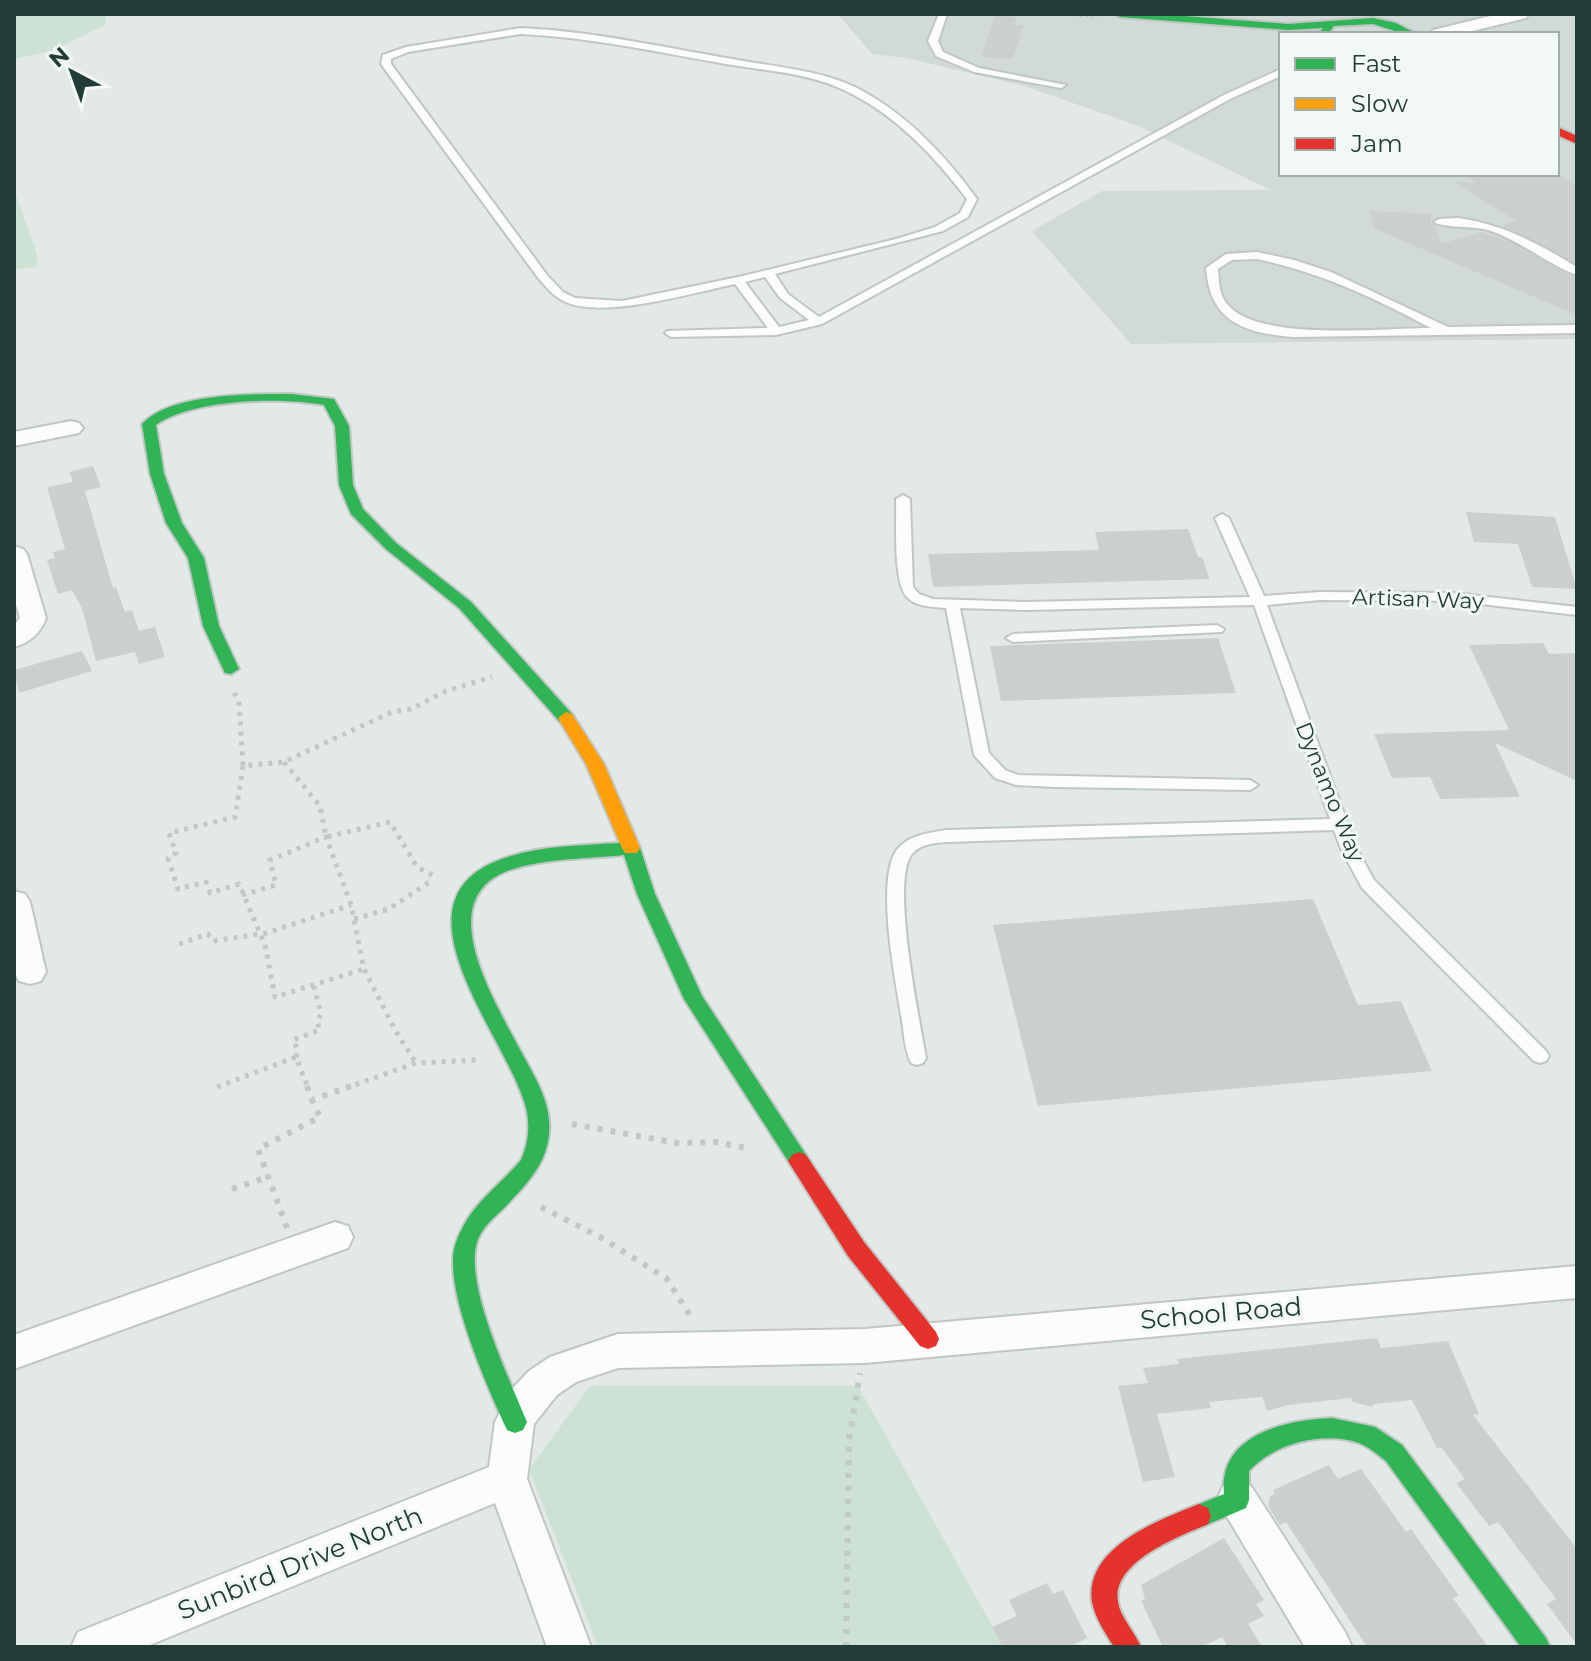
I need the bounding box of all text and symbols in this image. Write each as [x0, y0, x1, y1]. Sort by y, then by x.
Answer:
north arrow [32, 32, 112, 112]
legend [1279, 32, 1559, 176]
text: N [44, 41, 75, 73]
text: Fast [1351, 49, 1402, 78]
text: Slow [1351, 89, 1408, 118]
text: Jam [1350, 129, 1403, 158]
street label: Artisan Way [1352, 583, 1484, 615]
street label: Dynamo Way [1290, 718, 1370, 866]
street label: School Road [1139, 1290, 1303, 1336]
street label: Sunbird Drive North [173, 1499, 427, 1627]

